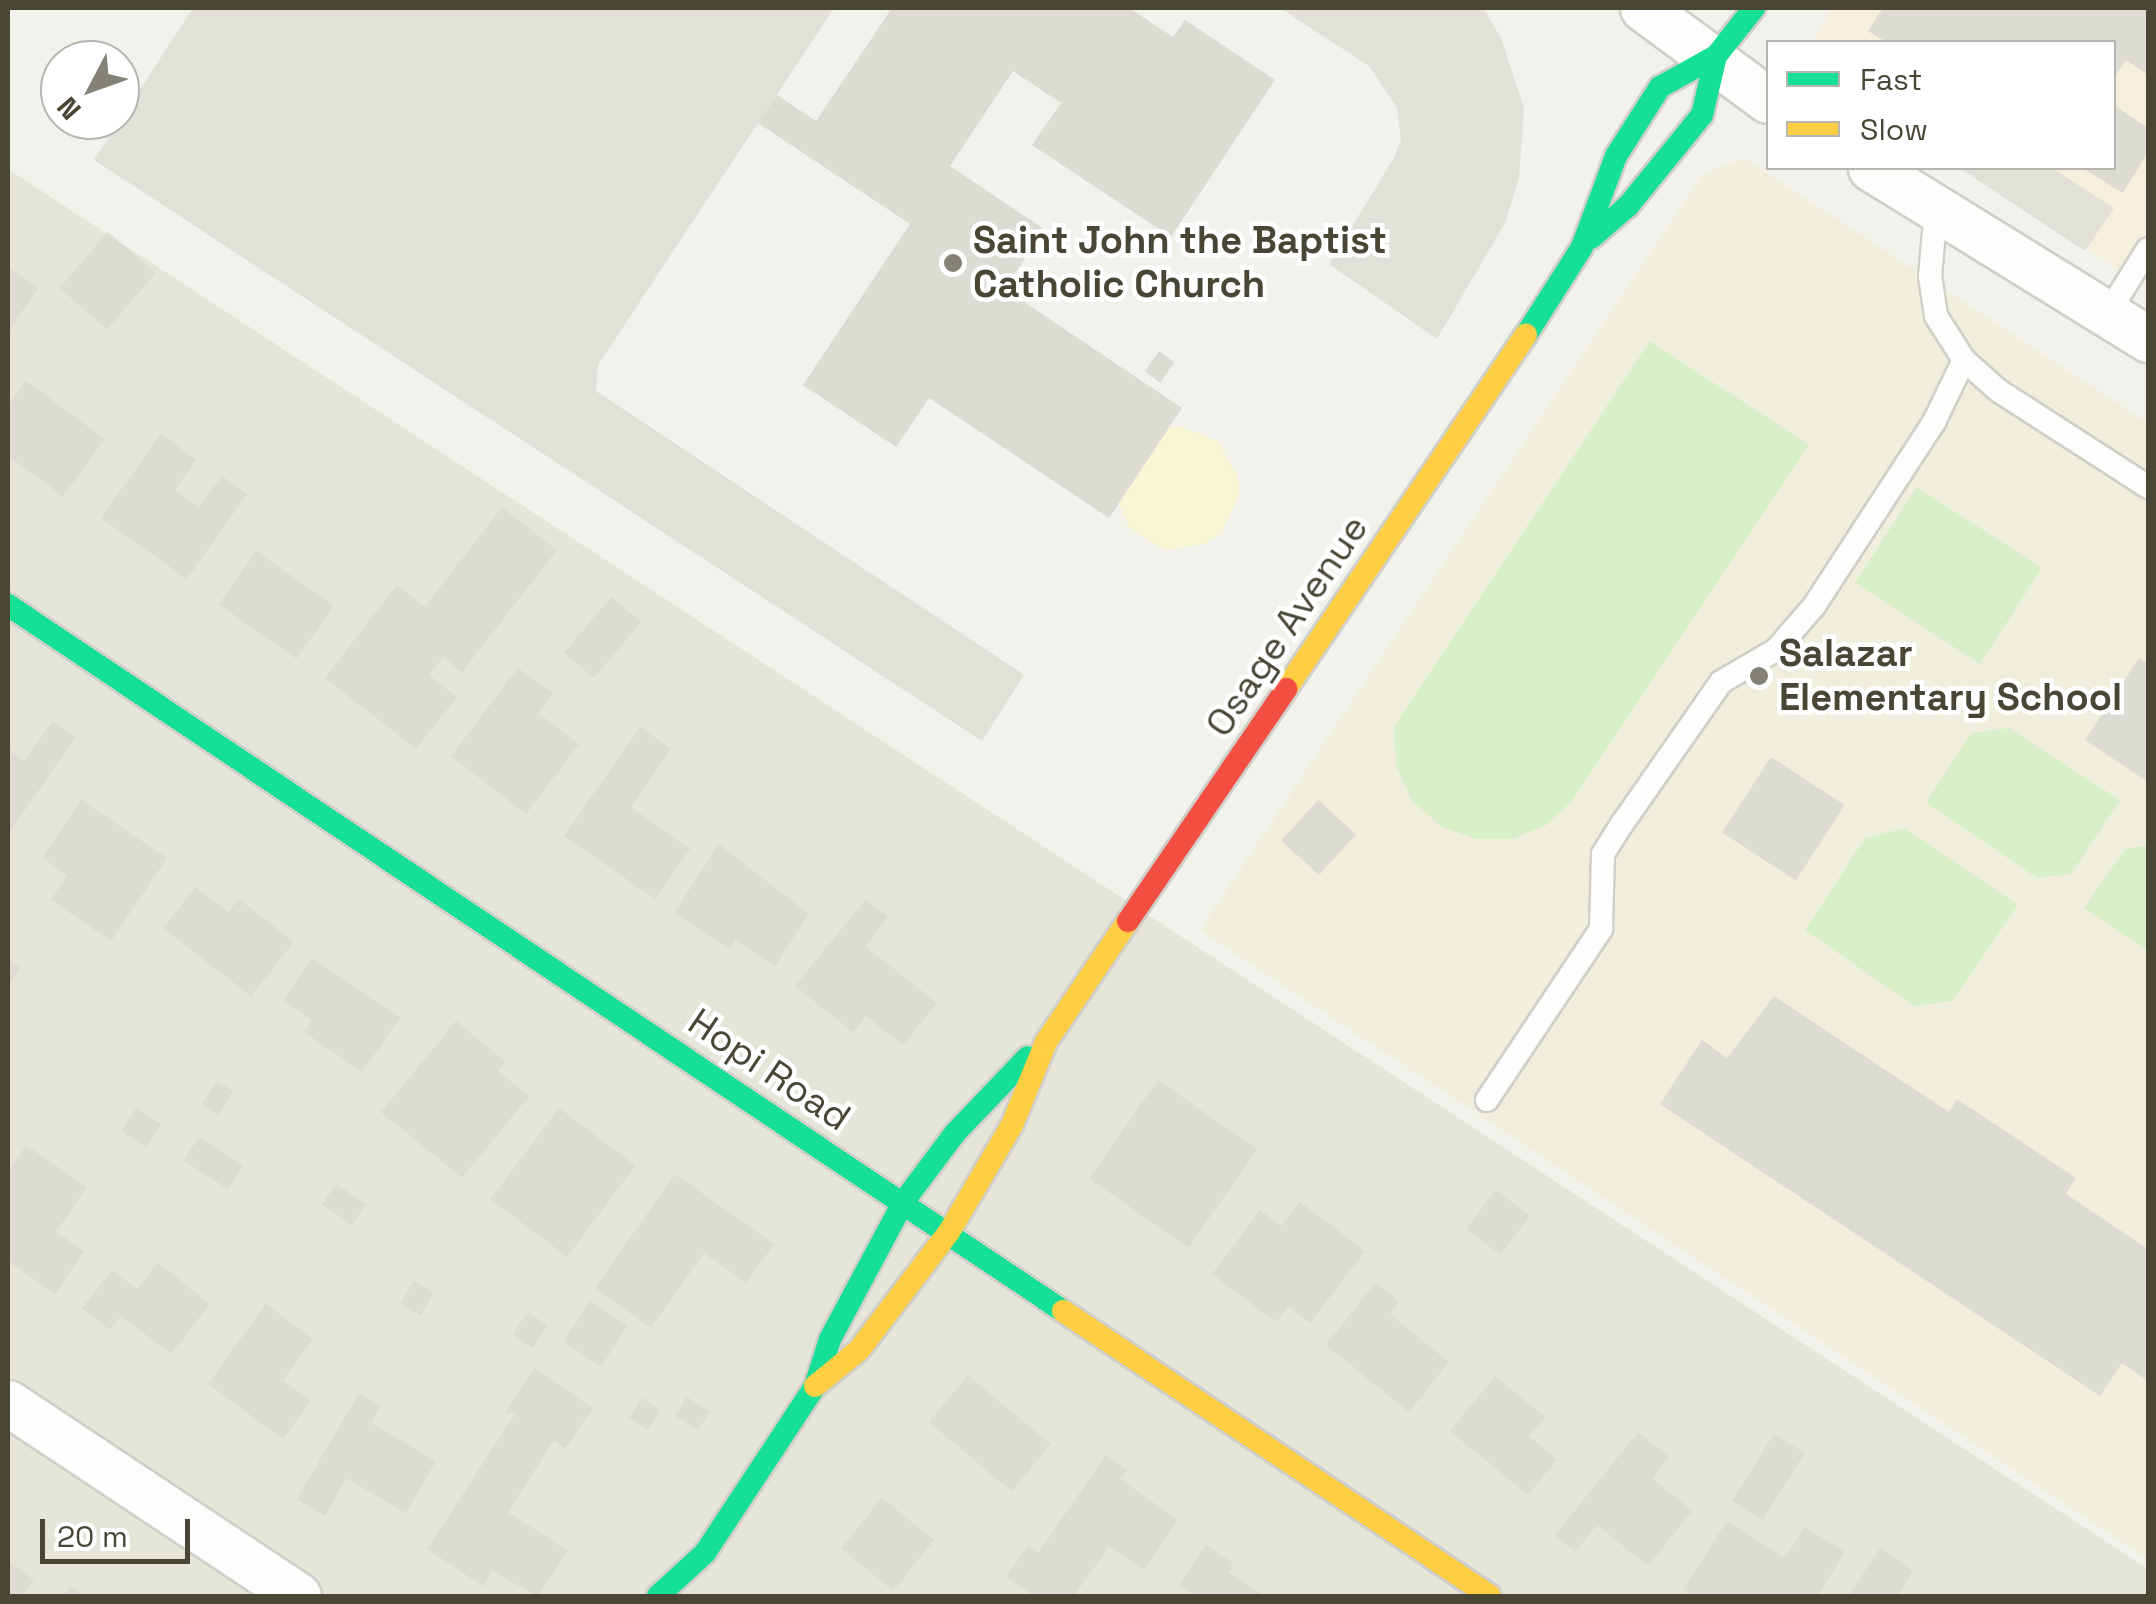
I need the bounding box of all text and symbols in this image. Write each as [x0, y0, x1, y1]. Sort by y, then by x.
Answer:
north arrow [40, 40, 140, 140]
legend [1766, 40, 2116, 170]
text: Fast [1860, 60, 1922, 99]
text: N [49, 89, 89, 127]
text: Slow [1860, 110, 1928, 149]
place label: Saint John the Baptist Catholic Church [973, 218, 1387, 308]
marker: Saint John the Baptist Catholic Church [942, 252, 964, 274]
street label: Osage Avenue [1196, 507, 1378, 745]
place label: Salazar Elementary School [1779, 631, 2122, 721]
marker: Salazar Elementary School [1748, 665, 1770, 687]
street label: Hopi Road [679, 999, 859, 1141]
scale bar [45, 1499, 195, 1561]
text: 20 m [57, 1517, 128, 1556]

